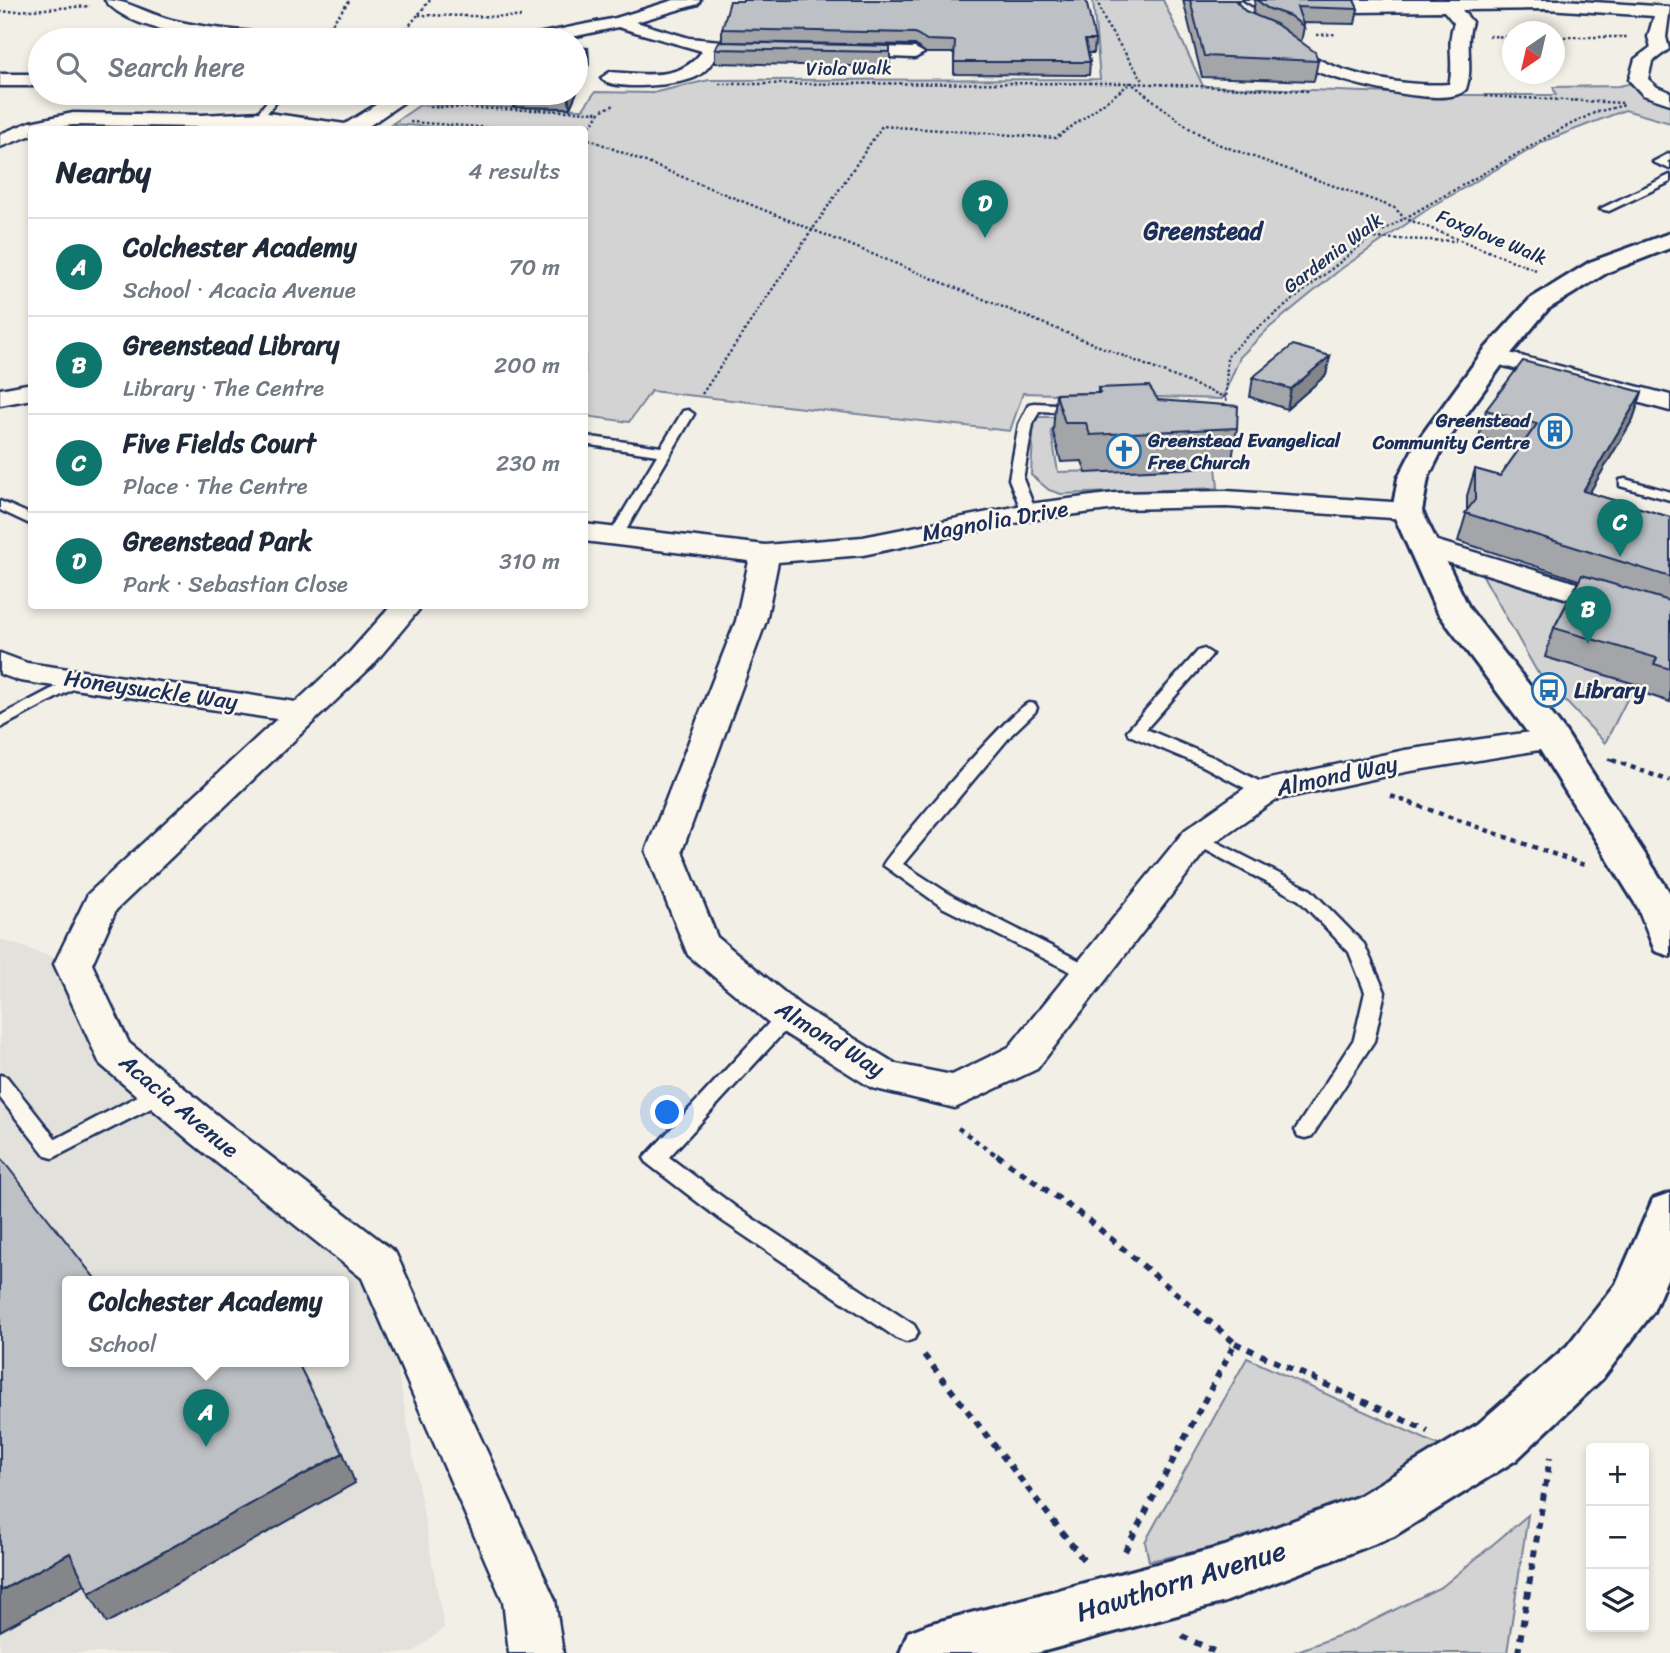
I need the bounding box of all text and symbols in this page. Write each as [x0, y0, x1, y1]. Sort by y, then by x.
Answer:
north arrow [1502, 21, 1565, 84]
search box [28, 28, 588, 105]
text: Search here [108, 44, 245, 90]
icon: search [52, 48, 90, 86]
street label: Viola Walk [806, 51, 892, 85]
text: Nearby [56, 145, 151, 199]
text: 4 results [468, 151, 560, 192]
pin: D [962, 180, 1008, 238]
street label: Foxglove Walk [1432, 200, 1552, 274]
street label: Gardenia Walk [1276, 204, 1390, 302]
district label: Greenstead [1144, 210, 1265, 252]
text: Colchester Academy [123, 224, 357, 270]
text: A [71, 247, 87, 288]
text: 70 m [509, 247, 560, 288]
text: School · Acacia Avenue [123, 270, 356, 311]
text: Greenstead Library [123, 322, 339, 368]
text: B [72, 345, 86, 386]
text: 200 m [494, 345, 560, 386]
text: Library · The Centre [123, 368, 324, 409]
place label: Greenstead Community Centre [1372, 404, 1532, 459]
building icon: Greenstead Community Centre [1536, 412, 1574, 450]
text: Five Fields Court [123, 420, 316, 466]
place label: Greenstead Evangelical Free Church [1147, 424, 1342, 479]
church icon: Greenstead Evangelical Free Church [1105, 432, 1143, 470]
text: C [72, 443, 86, 484]
text: 230 m [496, 443, 560, 484]
text: Place · The Centre [123, 466, 307, 507]
street label: Magnolia Drive [919, 488, 1071, 554]
pin: C [1597, 499, 1643, 557]
text: Greenstead Park [123, 518, 312, 564]
text: D [72, 541, 86, 582]
text: 310 m [499, 541, 560, 582]
text: Park · Sebastian Close [123, 564, 348, 605]
pin: B [1565, 586, 1611, 644]
street label: Honeysuckle Way [61, 658, 241, 722]
place label: Library [1574, 670, 1647, 711]
bus stop icon: Library [1530, 671, 1568, 709]
street label: Almond Way [1272, 743, 1401, 809]
street label: Almond Way [766, 989, 893, 1089]
street label: Acacia Avenue [109, 1042, 248, 1169]
your location [650, 1095, 684, 1129]
popup [62, 1276, 349, 1367]
text: Colchester Academy [89, 1278, 322, 1324]
text: School [89, 1324, 157, 1365]
pin: A [183, 1389, 229, 1447]
map controls [1586, 1443, 1649, 1632]
button: + [1586, 1443, 1649, 1506]
button: − [1586, 1506, 1649, 1569]
street label: Hawthorn Avenue [1070, 1526, 1292, 1636]
button: layers [1586, 1569, 1649, 1632]

